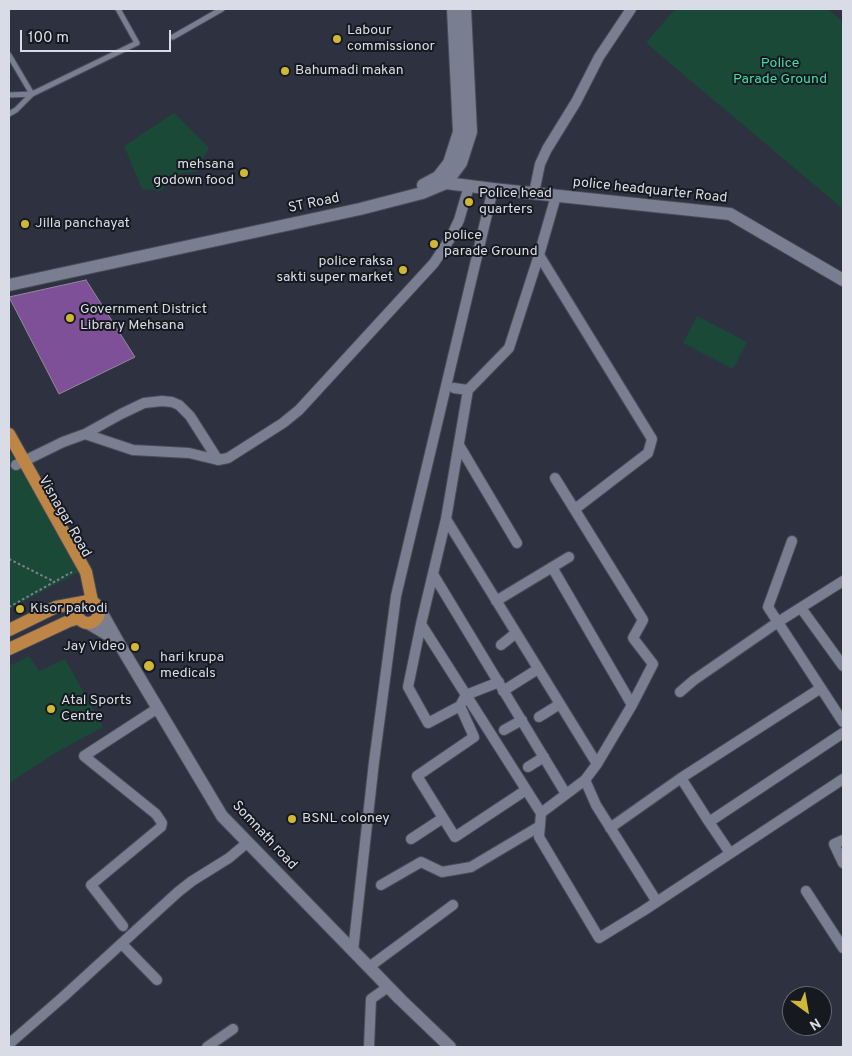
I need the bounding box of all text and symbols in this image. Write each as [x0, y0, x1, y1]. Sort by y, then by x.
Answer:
scale bar [22, 20, 174, 52]
place label: Labour commissionor [347, 23, 435, 56]
text: 100 m [28, 29, 69, 48]
marker: Labour commissionor [331, 33, 343, 45]
park label: Police Parade Ground [733, 56, 827, 88]
place label: Bahumadi makan [295, 63, 404, 79]
marker: Bahumadi makan [279, 65, 291, 77]
place label: mehsana godown food [153, 157, 234, 190]
marker: mehsana godown food [238, 167, 250, 179]
street label: police headquarter Road [572, 175, 728, 207]
place label: Police head quarters [479, 186, 552, 218]
street label: ST Road [287, 190, 341, 218]
marker: Police head quarters [463, 196, 475, 208]
place label: Jilla panchayat [35, 216, 130, 232]
marker: Jilla panchayat [19, 218, 31, 230]
place label: police parade Ground [444, 228, 538, 260]
marker: police parade Ground [428, 238, 440, 250]
place label: police raksa sakti super market [277, 254, 393, 286]
marker: police raksa sakti super market [397, 264, 409, 276]
place label: Government District Library Mehsana [80, 302, 207, 334]
marker: Government District Library Mehsana [64, 312, 76, 324]
street label: Visnagar Road [34, 473, 94, 561]
place label: Kisor pakodi [30, 601, 108, 617]
marker: Kisor pakodi [14, 603, 26, 615]
place label: Jay Video [63, 639, 125, 655]
marker: Jay Video [129, 641, 141, 653]
place label: hari krupa medicals [160, 650, 224, 682]
marker: hari krupa medicals [142, 659, 156, 673]
place label: Atal Sports Centre [61, 693, 131, 726]
marker: Atal Sports Centre [45, 703, 57, 715]
street label: Somnath road [228, 798, 300, 874]
place label: BSNL coloney [302, 811, 390, 827]
marker: BSNL coloney [286, 813, 298, 825]
north arrow [782, 986, 832, 1036]
text: N [806, 1013, 823, 1033]

